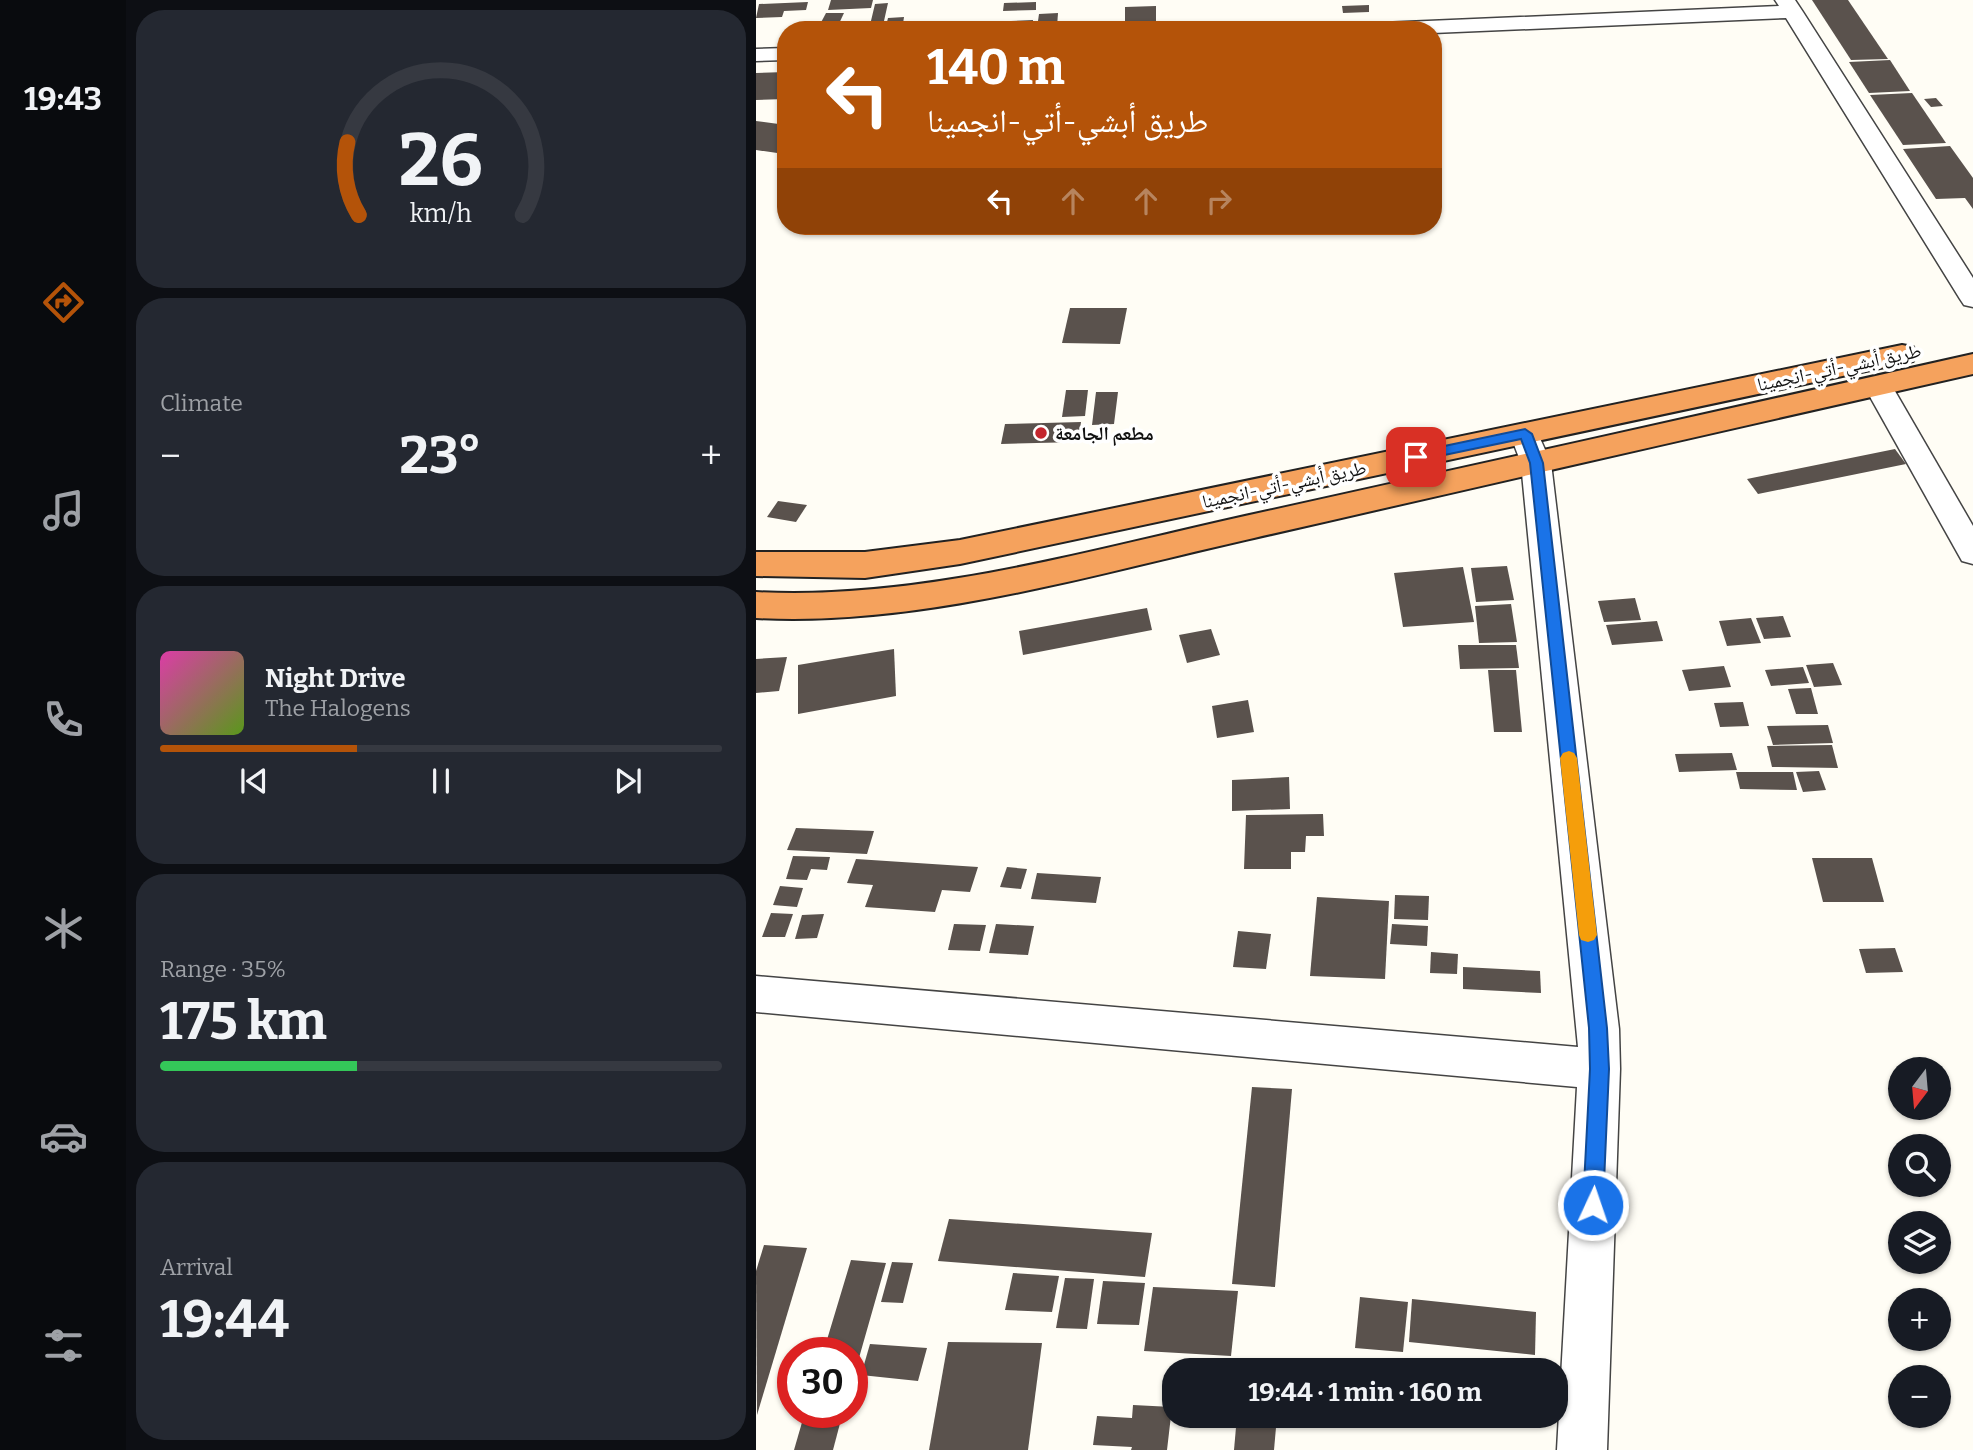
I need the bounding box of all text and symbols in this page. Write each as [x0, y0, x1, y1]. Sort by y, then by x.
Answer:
text: 140 m [927, 38, 1065, 97]
icon: left [812, 49, 903, 140]
text: 19:43 [24, 80, 102, 118]
text: طريق أبشي-أتي-انجمينا [927, 102, 1208, 140]
text: 26 [399, 117, 483, 204]
icon: left [981, 182, 1019, 220]
icon: ahead [1054, 182, 1092, 220]
icon: ahead [1127, 182, 1165, 220]
icon: right [1200, 182, 1238, 220]
text: km/h [410, 199, 472, 229]
icon: directions [39, 278, 88, 327]
street label: طريق أبشي-أتي-انجمينا [1755, 339, 1924, 400]
text: Climate [160, 389, 243, 417]
place label: مطعم الجامعة [1055, 422, 1154, 446]
text: 23° [400, 424, 482, 487]
marker: مطعم الجامعة [1033, 425, 1049, 441]
pin [1386, 427, 1446, 487]
text: − [160, 433, 181, 479]
text: + [700, 433, 722, 479]
icon: arrive [1397, 438, 1435, 476]
street label: طريق أبشي-أتي-انجمينا [1200, 456, 1369, 517]
icon: music [39, 486, 88, 535]
text: Night Drive [265, 663, 406, 694]
text: The Halogens [265, 694, 411, 722]
icon: phone [39, 695, 88, 744]
icon: previous [235, 762, 273, 800]
icon: pause [422, 762, 460, 800]
icon: next [609, 762, 647, 800]
icon: climate [39, 904, 88, 953]
text: Range · 35% [160, 955, 286, 983]
text: 175 km [160, 990, 327, 1053]
north arrow [1888, 1057, 1951, 1120]
map controls [1888, 1057, 1951, 1428]
icon: car [39, 1112, 88, 1161]
button: search [1888, 1134, 1951, 1197]
position arrow [1556, 1168, 1630, 1242]
button: layers [1888, 1211, 1951, 1274]
text: Arrival [160, 1253, 233, 1281]
text: 19:44 [160, 1288, 289, 1351]
button: + [1888, 1288, 1951, 1351]
icon: filters [39, 1321, 88, 1370]
speed limit sign: 30 [777, 1337, 868, 1428]
button: − [1888, 1365, 1951, 1428]
text: 19:44 · 1 min · 160 m [1248, 1377, 1482, 1408]

